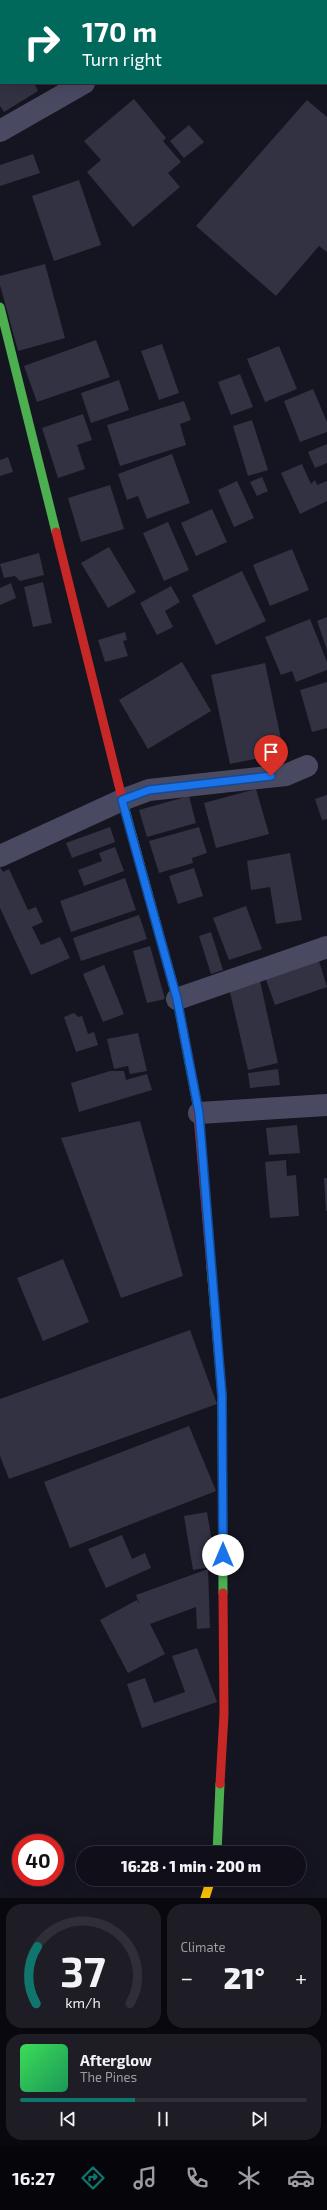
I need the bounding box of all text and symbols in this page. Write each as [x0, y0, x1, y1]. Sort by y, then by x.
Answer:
text: 170 m [82, 14, 157, 48]
icon: right [16, 16, 68, 68]
text: Turn right [82, 48, 162, 70]
pin [254, 735, 288, 776]
icon: arrive [260, 741, 282, 763]
position arrow [202, 1534, 244, 1576]
speed limit sign: 40 [12, 1834, 64, 1886]
text: 16:28 · 1 min · 200 m [121, 1857, 261, 1875]
text: Climate [181, 1939, 225, 1955]
text: 37 [60, 1945, 106, 1995]
text: 21° [223, 1959, 265, 1995]
text: − [181, 1964, 193, 1990]
text: + [295, 1964, 307, 1990]
text: km/h [66, 1994, 101, 2011]
text: Afterglow [80, 2051, 152, 2069]
text: The Pines [80, 2069, 137, 2085]
icon: previous [57, 2108, 79, 2130]
icon: pause [152, 2108, 174, 2130]
icon: next [248, 2108, 270, 2130]
icon: directions [79, 2164, 107, 2192]
icon: music [131, 2164, 159, 2192]
icon: phone [183, 2164, 211, 2192]
icon: climate [235, 2164, 263, 2192]
icon: car [287, 2164, 315, 2192]
text: 16:27 [12, 2167, 55, 2189]

